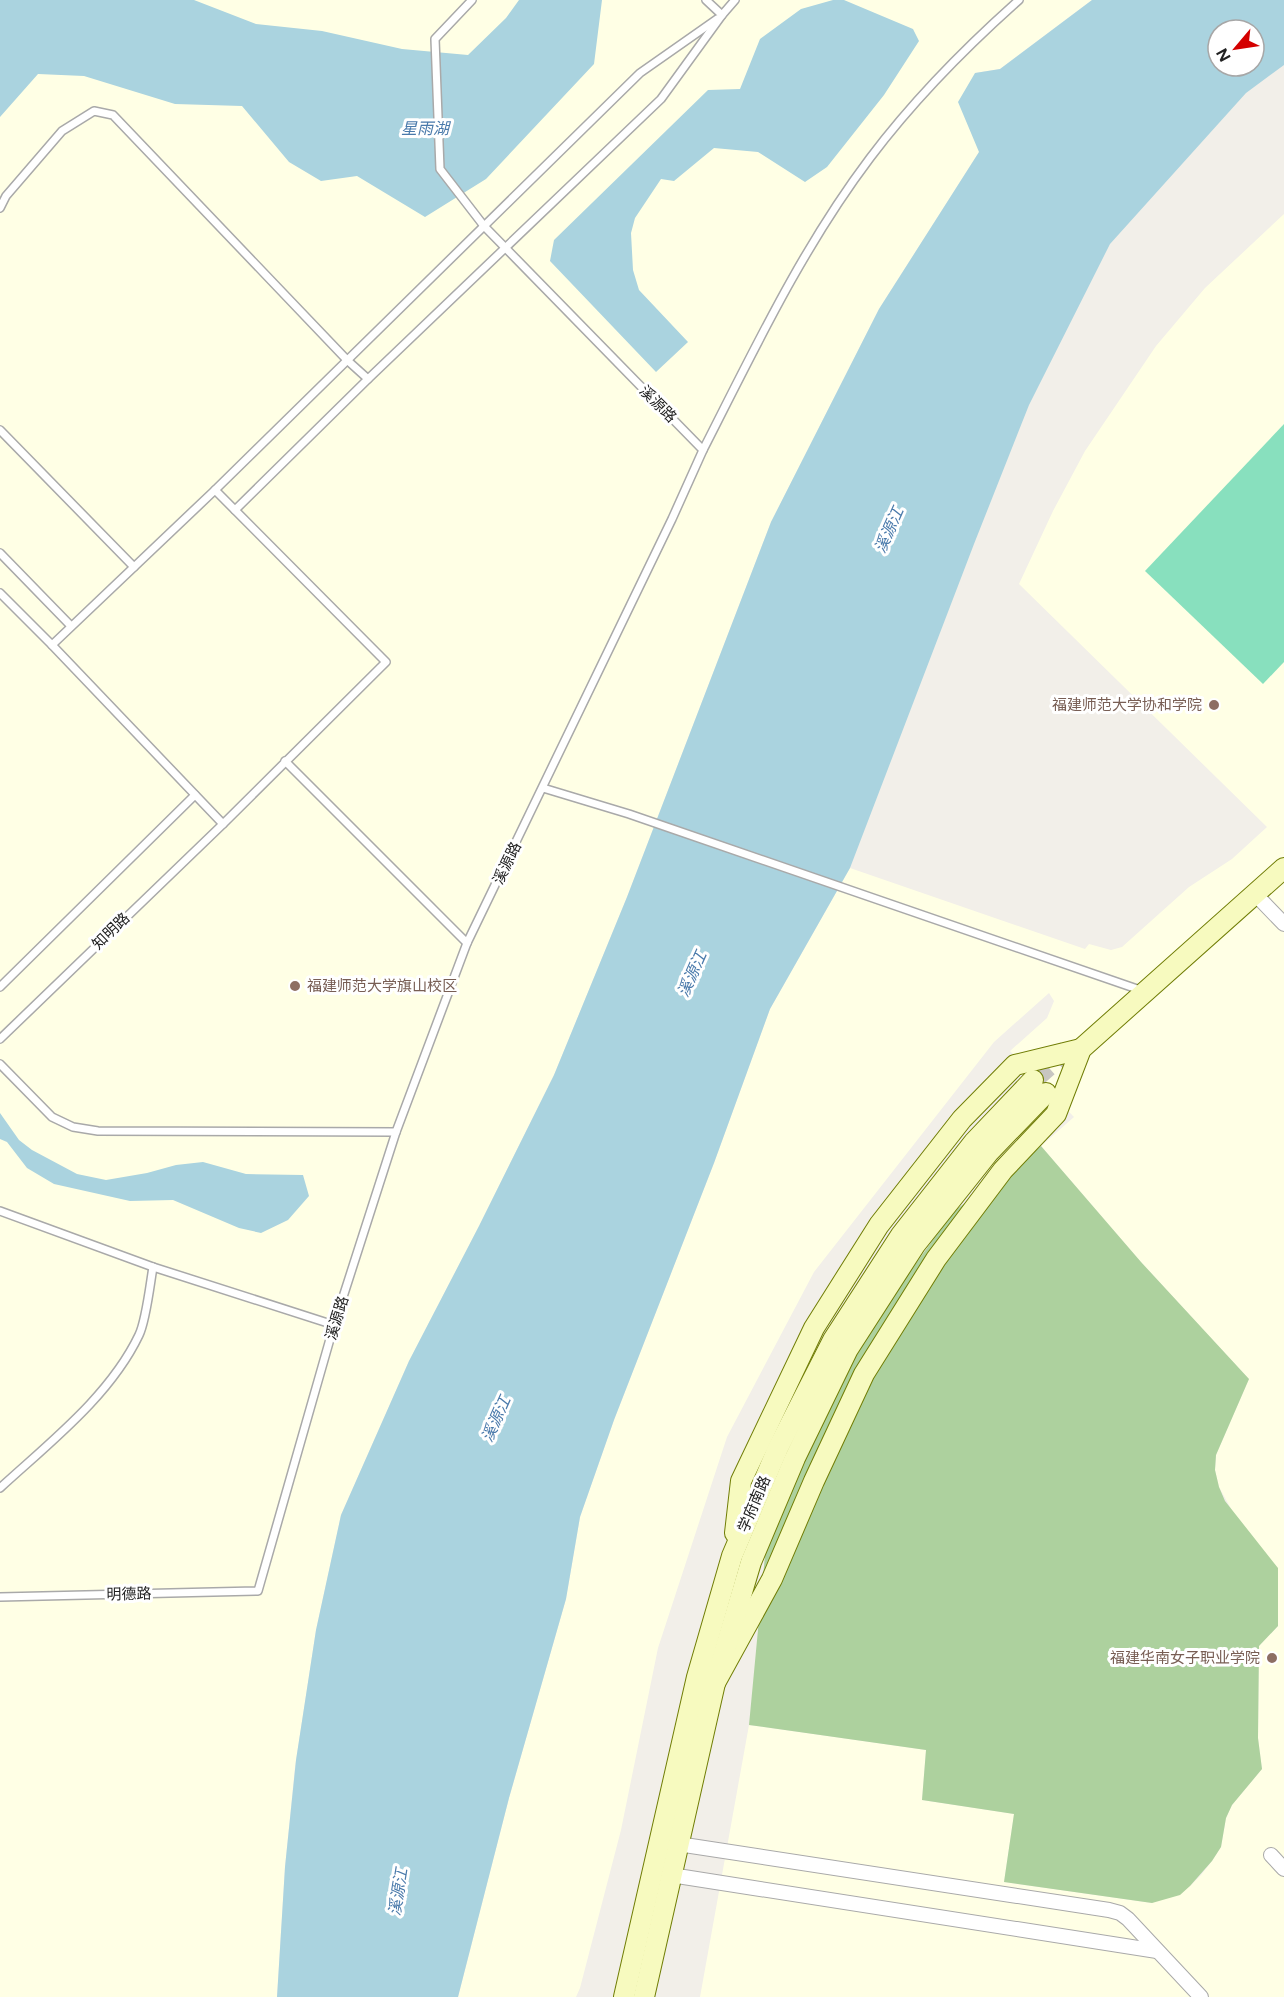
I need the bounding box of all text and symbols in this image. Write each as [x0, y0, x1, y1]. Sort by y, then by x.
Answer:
north arrow [1206, 18, 1266, 78]
text: N [1212, 45, 1235, 65]
water label: 星雨湖 [401, 119, 452, 138]
street label: 溪源路 [636, 382, 680, 426]
water label: 溪源江 [871, 502, 908, 556]
place label: 福建师范大学协和学院 [1052, 696, 1202, 714]
marker: 福建师范大学协和学院 [1207, 698, 1221, 712]
street label: 溪源路 [489, 839, 525, 887]
street label: 知明路 [89, 909, 133, 953]
water label: 溪源江 [674, 946, 711, 1000]
place label: 福建师范大学旗山校区 [307, 977, 457, 995]
marker: 福建师范大学旗山校区 [288, 979, 302, 993]
street label: 溪源路 [322, 1294, 352, 1342]
water label: 溪源江 [478, 1391, 515, 1445]
street label: 学府南路 [734, 1473, 774, 1535]
street label: 明德路 [106, 1585, 152, 1603]
place label: 福建华南女子职业学院 [1110, 1649, 1260, 1667]
marker: 福建华南女子职业学院 [1265, 1651, 1279, 1665]
water label: 溪源江 [385, 1865, 411, 1917]

